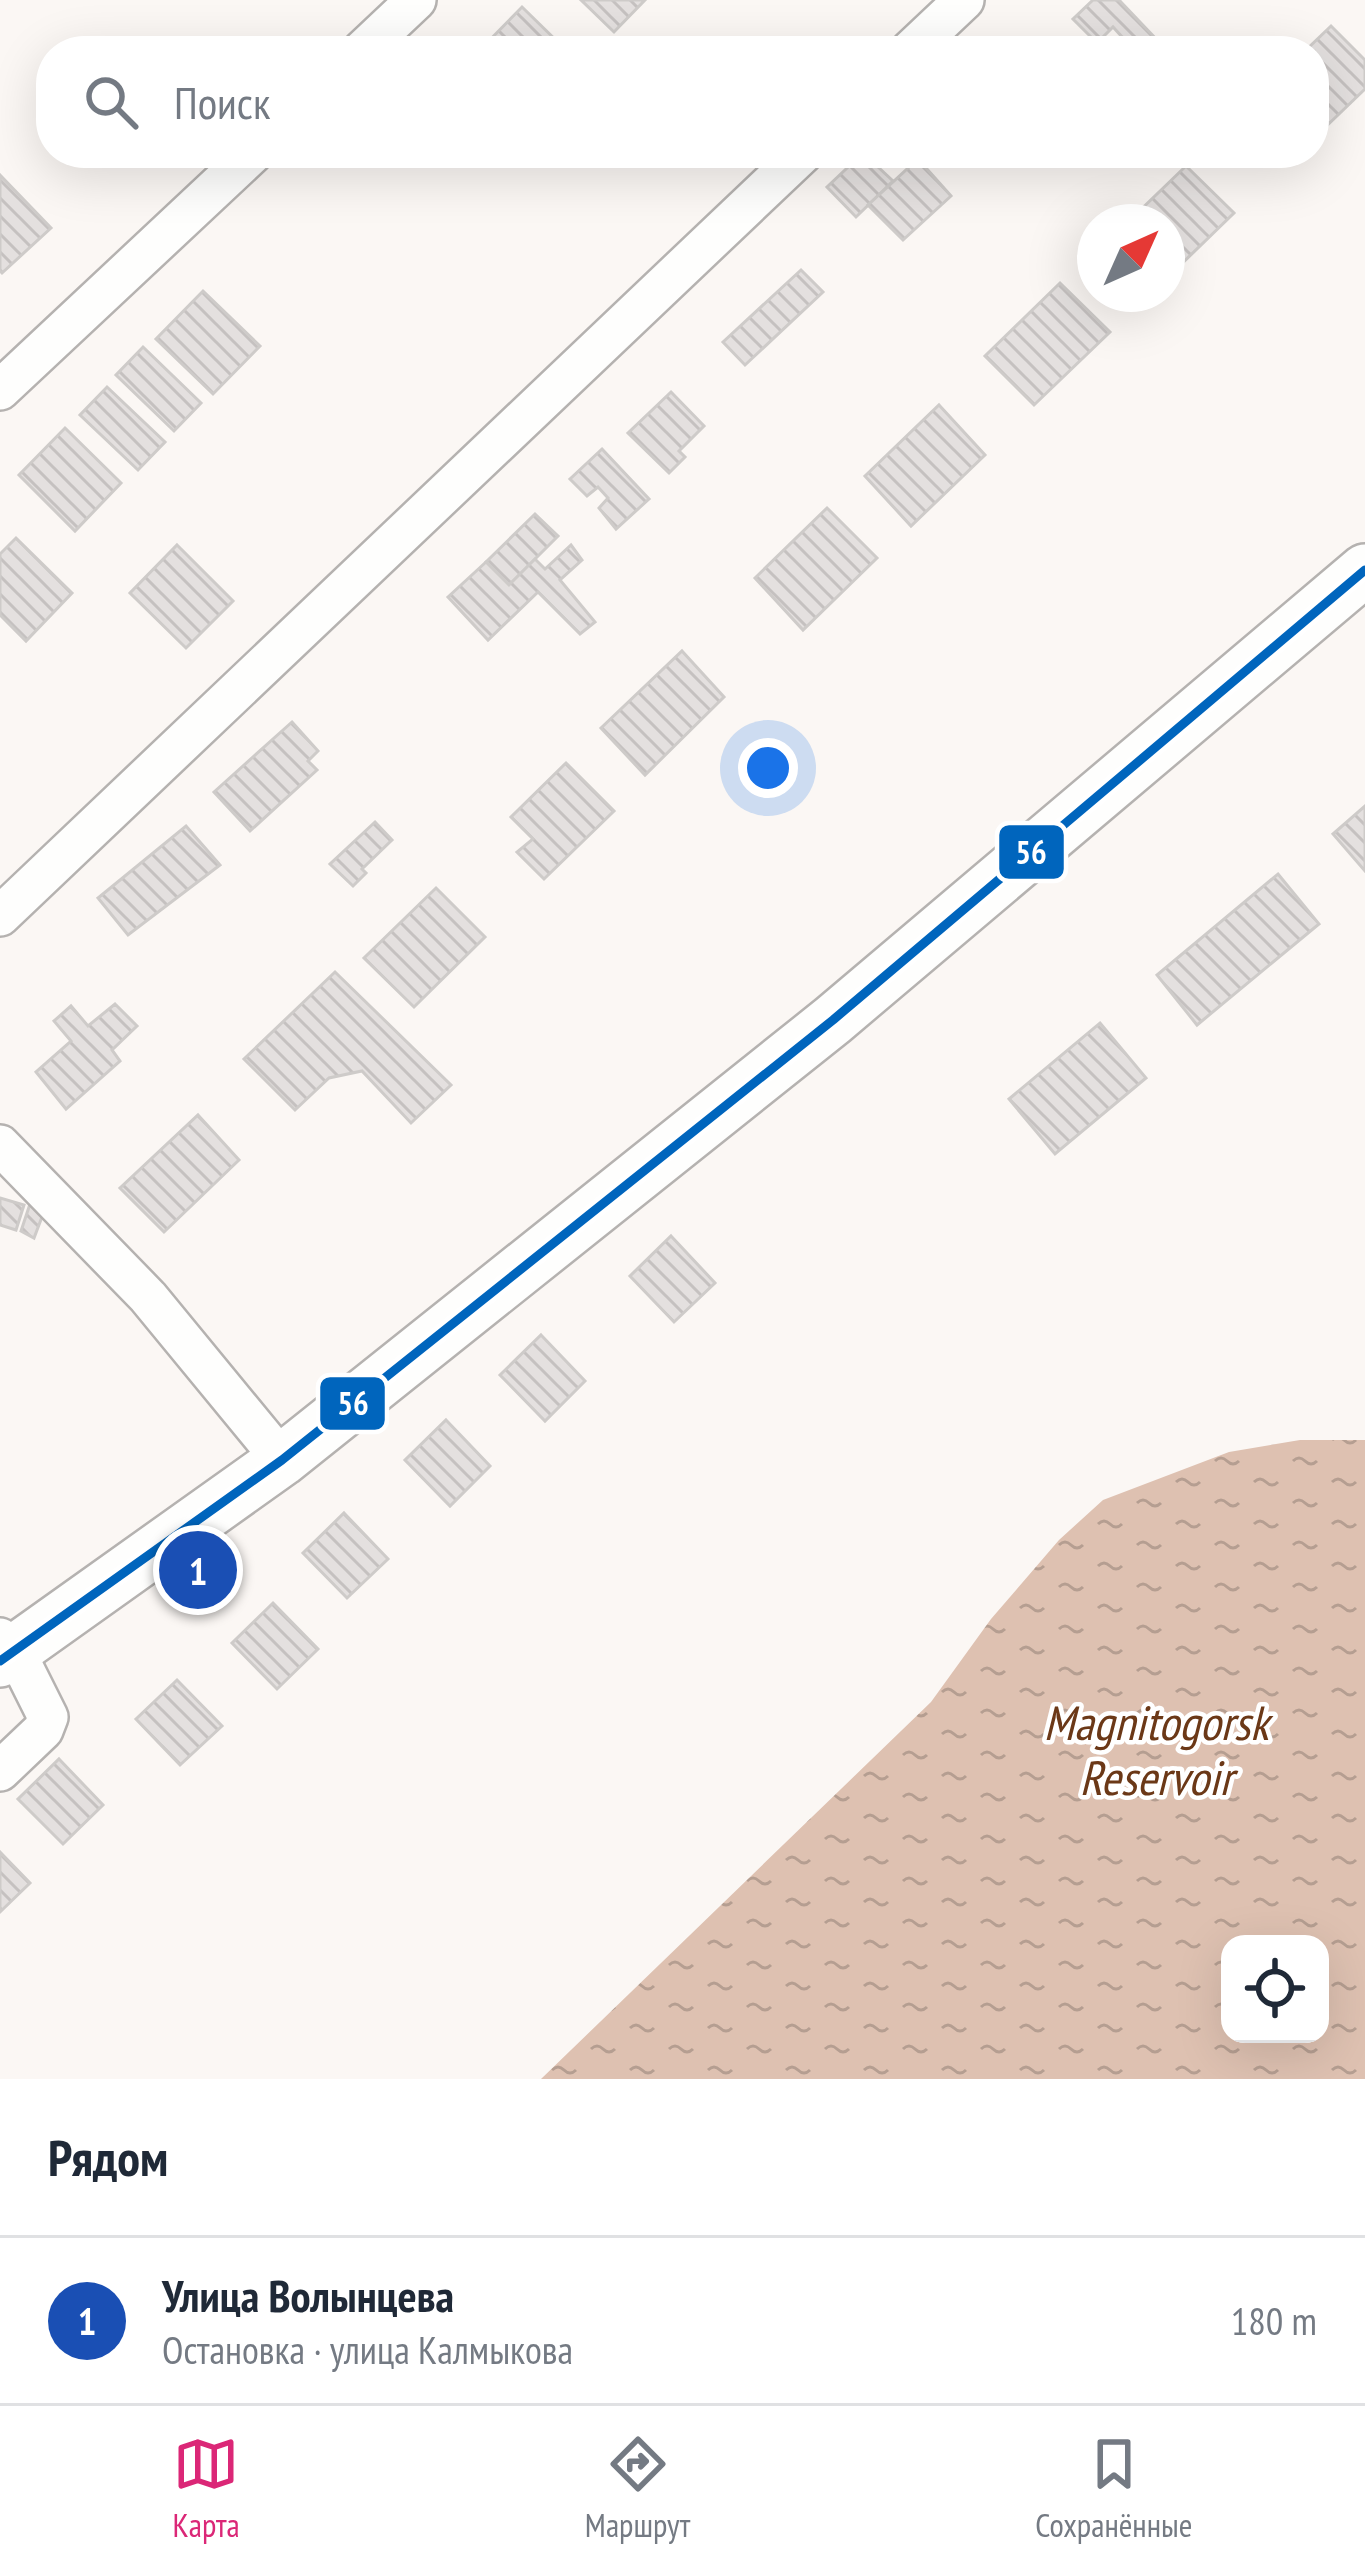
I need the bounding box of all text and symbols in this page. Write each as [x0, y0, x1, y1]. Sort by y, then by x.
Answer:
search box [36, 36, 1329, 168]
icon: search [78, 69, 144, 135]
text: Поиск [174, 73, 270, 131]
north arrow [1077, 204, 1185, 312]
your location [738, 738, 798, 798]
line badge: 56 [997, 823, 1066, 881]
text: 56 [1015, 830, 1047, 873]
line badge: 56 [318, 1375, 387, 1432]
text: 56 [337, 1381, 369, 1424]
pin: 1 [159, 1525, 237, 1615]
water label: Magnitogorsk Reservoir [1043, 1691, 1274, 1808]
map controls [1221, 1935, 1329, 2043]
button: locate [1221, 1935, 1329, 2043]
text: Рядом [48, 2124, 168, 2190]
text: Улица Волынцева [162, 2266, 454, 2324]
text: 1 [78, 2295, 96, 2346]
text: 180 m [1231, 2295, 1317, 2346]
text: Остановка · улица Калмыкова [162, 2324, 573, 2375]
tab: Карта [173, 2431, 240, 2546]
tab: Маршрут [585, 2431, 690, 2546]
tab: Сохранённые [1035, 2431, 1192, 2546]

